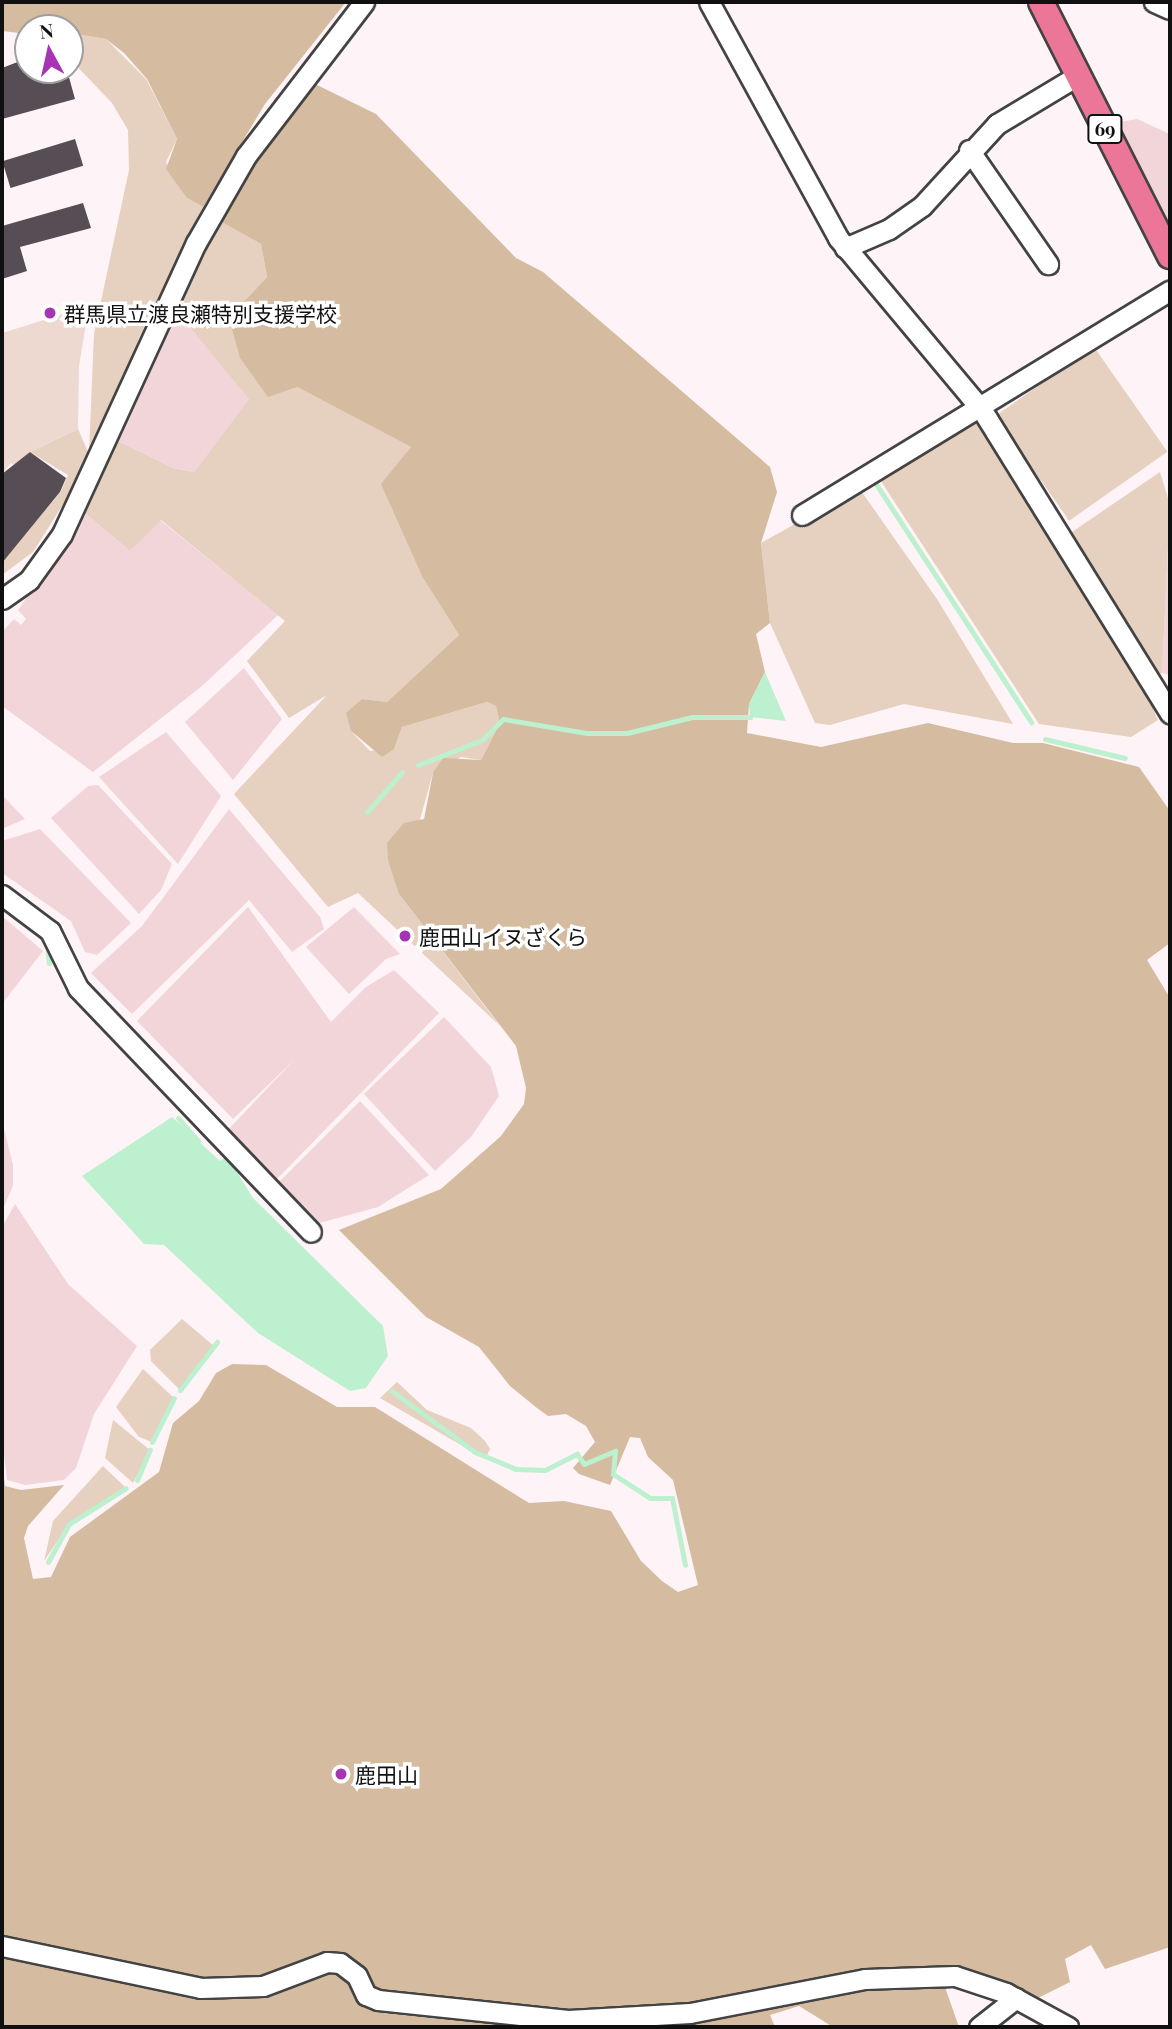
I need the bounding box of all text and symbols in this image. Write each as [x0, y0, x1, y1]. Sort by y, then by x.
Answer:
north arrow [14, 14, 84, 84]
text: N [38, 16, 55, 44]
road number: 69 [1086, 113, 1124, 144]
place label: 群馬県立渡良瀬特別支援学校 [64, 300, 337, 326]
marker: 群馬県立渡良瀬特別支援学校 [42, 305, 58, 321]
place label: 鹿田山イヌざくら [419, 923, 587, 949]
marker: 鹿田山イヌざくら [397, 928, 413, 944]
place label: 鹿田山 [355, 1761, 418, 1787]
marker: 鹿田山 [333, 1766, 349, 1782]

